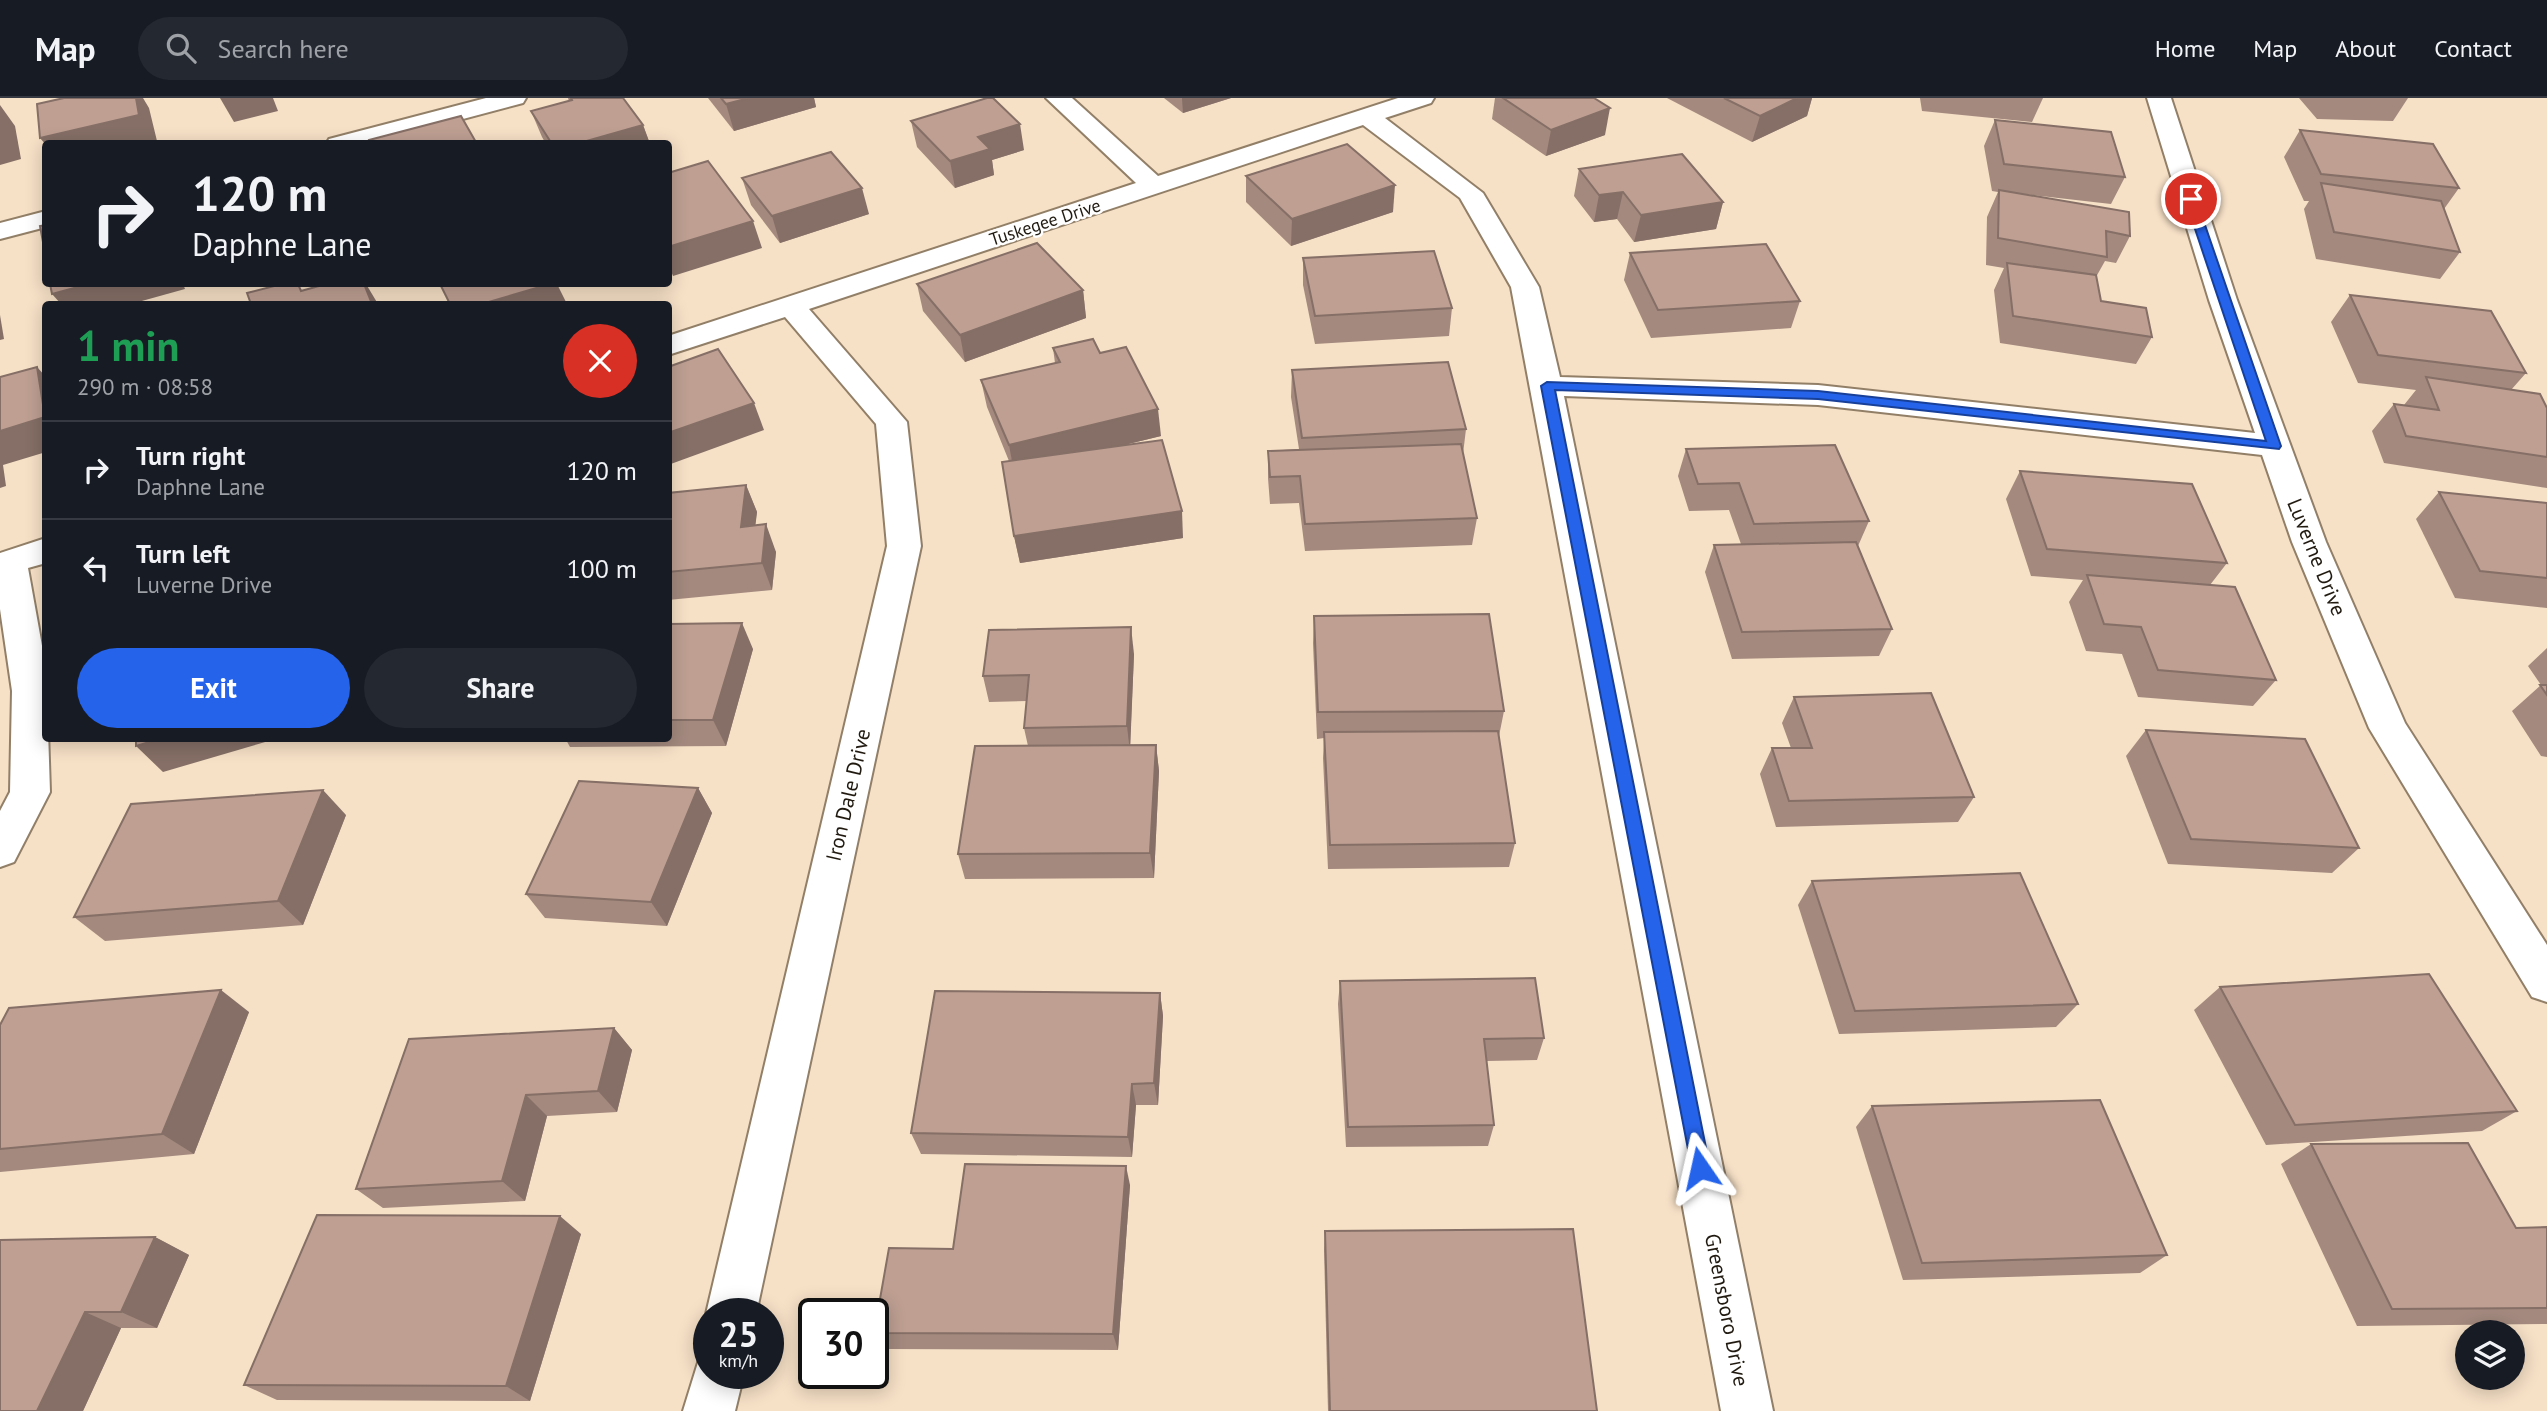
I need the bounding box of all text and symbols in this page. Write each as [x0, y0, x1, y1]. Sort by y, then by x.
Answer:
search box [138, 17, 628, 80]
text: Map [35, 27, 96, 70]
icon: search [162, 29, 200, 67]
text: Search here [218, 32, 349, 65]
text: Home [2155, 33, 2215, 64]
text: Map [2253, 33, 2297, 64]
text: About [2335, 33, 2396, 64]
text: Contact [2434, 33, 2512, 64]
text: 120 m [192, 161, 327, 225]
icon: right [77, 168, 168, 259]
pin [2161, 169, 2221, 229]
icon: arrive [2172, 180, 2210, 218]
street label: Tuskegee Drive [986, 193, 1104, 251]
text: Daphne Lane [192, 223, 371, 265]
text: 1 min [77, 318, 179, 373]
button: close [563, 324, 637, 398]
text: 290 m · 08:58 [77, 372, 213, 401]
text: Turn right [136, 439, 245, 472]
icon: right [77, 451, 115, 489]
text: 120 m [566, 454, 637, 487]
text: Daphne Lane [136, 472, 265, 501]
street label: Luverne Drive [2281, 494, 2353, 620]
text: Turn left [136, 537, 230, 570]
icon: left [77, 549, 115, 587]
text: 100 m [566, 552, 637, 585]
text: Luverne Drive [136, 570, 272, 599]
button: Exit [77, 648, 350, 728]
button: Share [364, 648, 637, 728]
street label: Iron Dale Drive [820, 726, 876, 864]
position arrow [1663, 1131, 1737, 1205]
street label: Greensboro Drive [1699, 1231, 1755, 1389]
speed limit sign: 30 [798, 1298, 889, 1389]
text: 25 [719, 1311, 758, 1357]
map controls [2455, 1320, 2525, 1390]
button: layers [2455, 1320, 2525, 1390]
text: km/h [719, 1349, 758, 1372]

